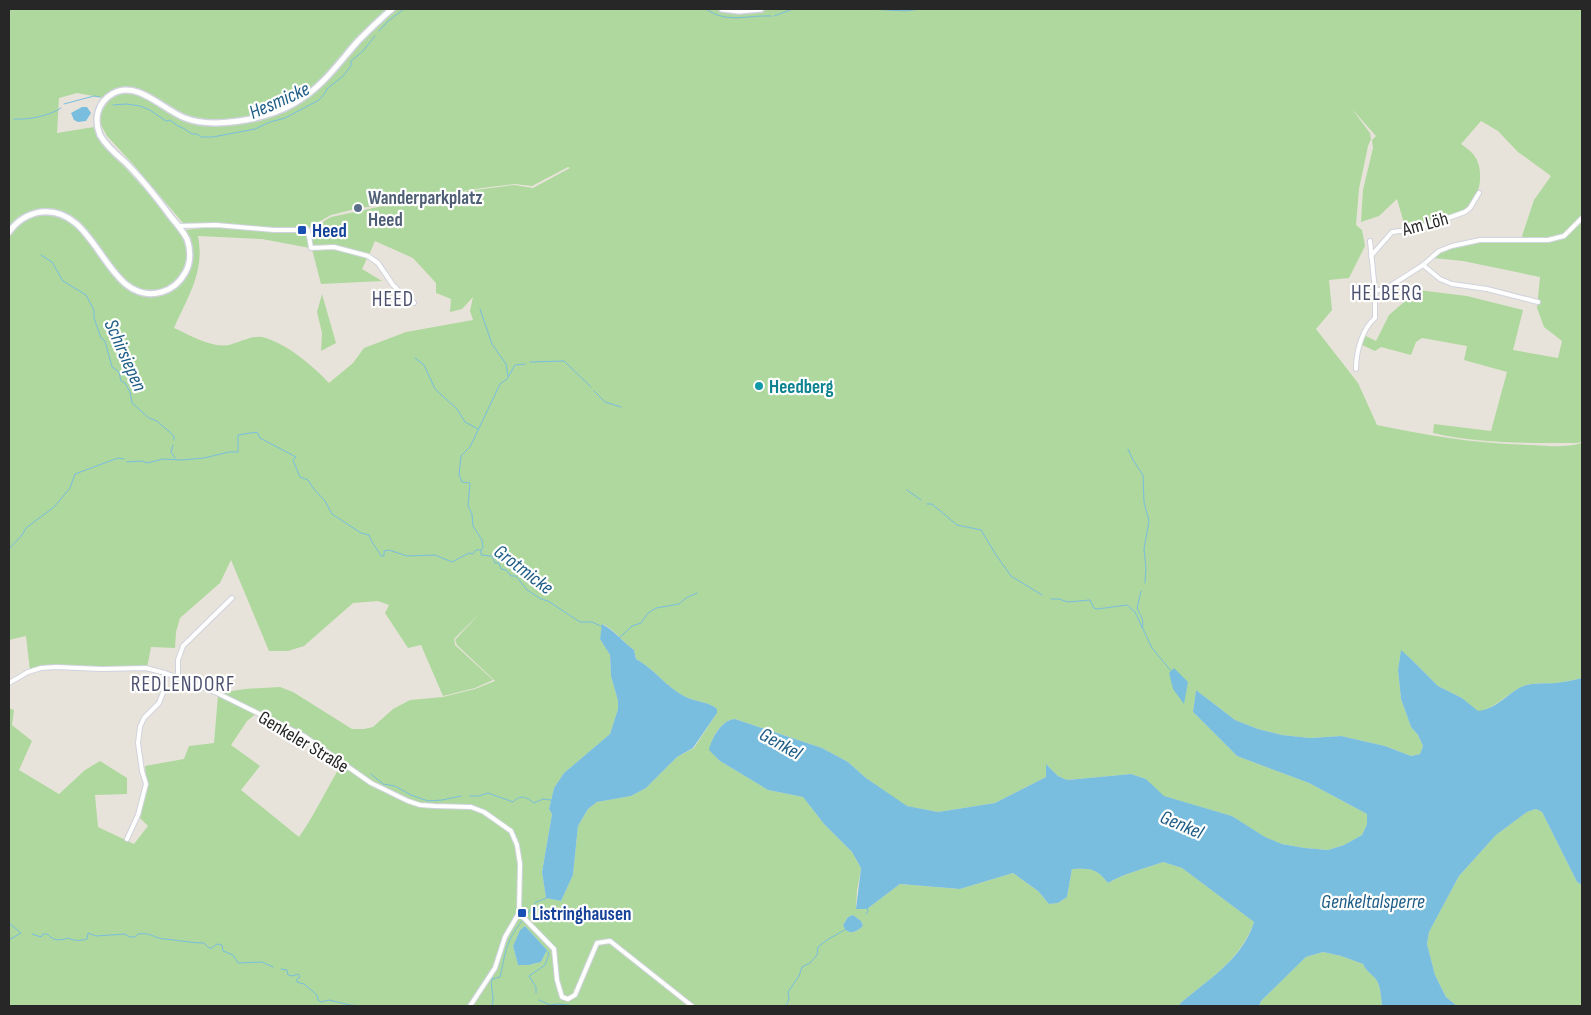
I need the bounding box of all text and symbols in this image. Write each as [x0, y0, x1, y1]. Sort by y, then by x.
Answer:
water label: Hesmicke [245, 77, 314, 125]
place label: Wanderparkplatz Heed [368, 187, 483, 232]
marker: Wanderparkplatz Heed [352, 202, 364, 214]
street label: Am Löh [1399, 207, 1451, 242]
place label: Heed [312, 220, 347, 243]
marker: Heed [296, 224, 308, 236]
district label: HELBERG [1351, 281, 1423, 306]
district label: HEED [372, 287, 414, 312]
water label: Schirsiepen [99, 316, 152, 395]
place label: Heedberg [769, 376, 833, 399]
marker: Heedberg [753, 380, 765, 392]
water label: Grotmicke [489, 540, 558, 600]
district label: REDLENDORF [131, 672, 235, 697]
street label: Genkeler Straße [254, 706, 353, 778]
water label: Genkel [755, 723, 807, 766]
water label: Genkel [1156, 805, 1208, 845]
water label: Genkeltalsperre [1321, 890, 1425, 914]
place label: Listringhausen [532, 903, 631, 926]
marker: Listringhausen [516, 907, 528, 919]

